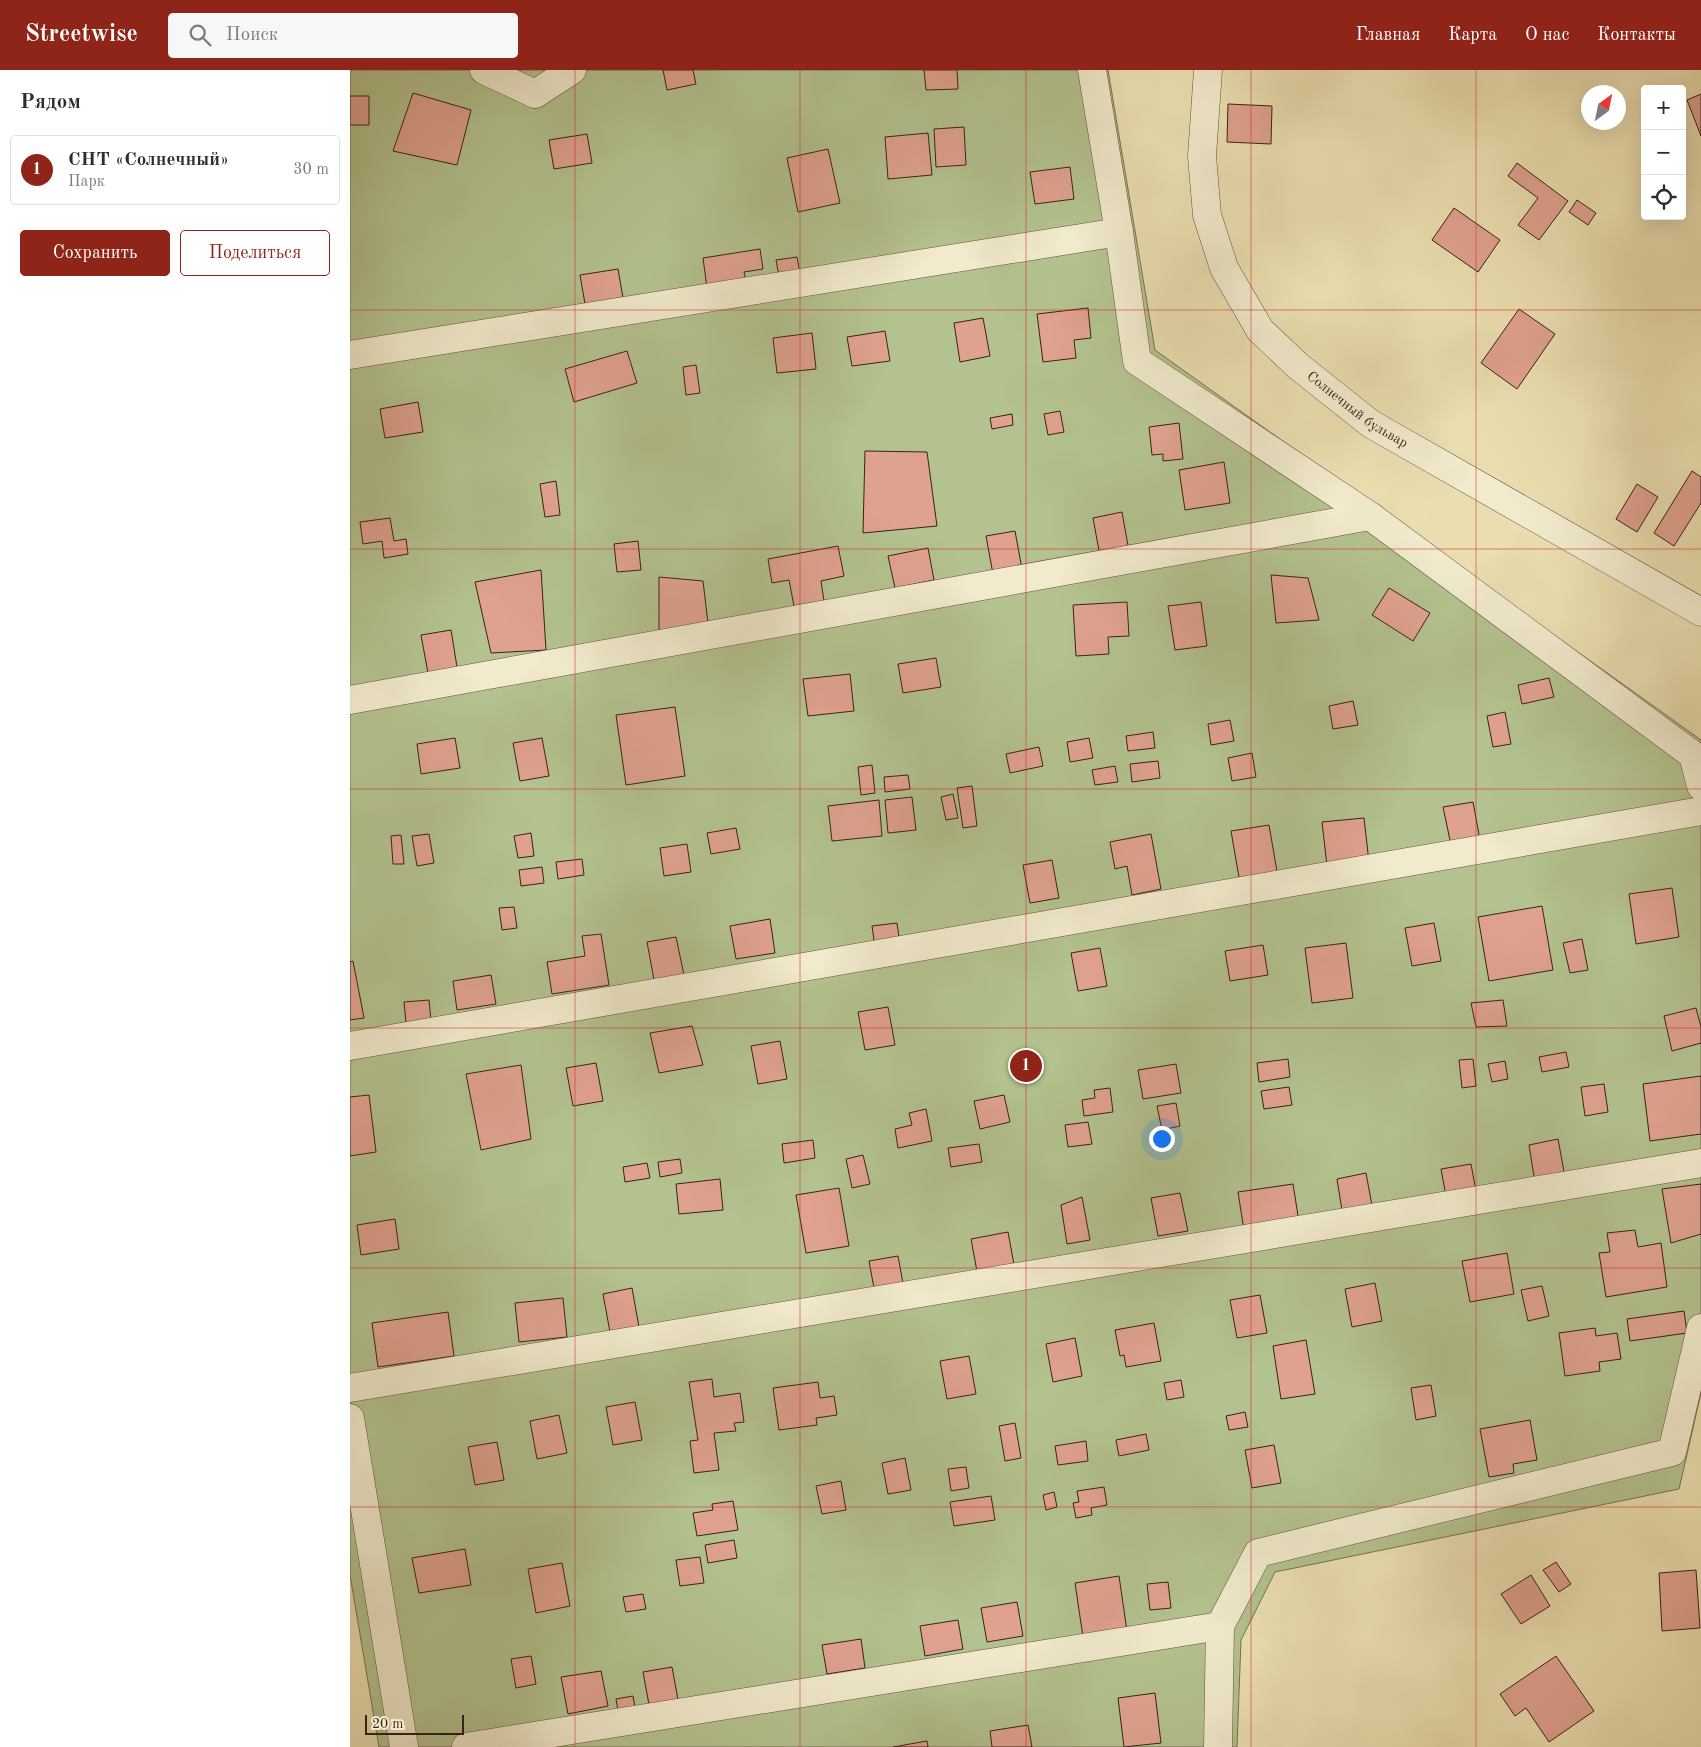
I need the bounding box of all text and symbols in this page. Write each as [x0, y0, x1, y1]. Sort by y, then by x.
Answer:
search box [168, 13, 518, 58]
icon: search [186, 21, 214, 49]
text: Streetwise [25, 23, 138, 47]
text: Поиск [226, 26, 278, 45]
text: Главная [1356, 26, 1420, 44]
text: Карта [1448, 26, 1497, 44]
text: О нас [1525, 26, 1569, 44]
text: Контакты [1597, 26, 1676, 44]
north arrow [1581, 85, 1626, 130]
map controls [1641, 85, 1686, 220]
button: + [1641, 85, 1686, 130]
text: Рядом [20, 92, 81, 113]
button: − [1641, 130, 1686, 175]
text: СНТ «Солнечный» [68, 151, 229, 170]
text: 1 [32, 162, 42, 178]
text: 30 m [293, 162, 329, 178]
text: Парк [68, 174, 105, 190]
button: locate [1641, 175, 1686, 220]
button: Сохранить [20, 230, 170, 276]
button: Поделиться [180, 230, 330, 276]
street label: Солнечный бульвар [1304, 369, 1410, 450]
pin: 1 [1010, 1047, 1042, 1085]
your location [1149, 1126, 1175, 1152]
scale bar [365, 1712, 464, 1735]
text: 20 m [372, 1717, 403, 1731]

